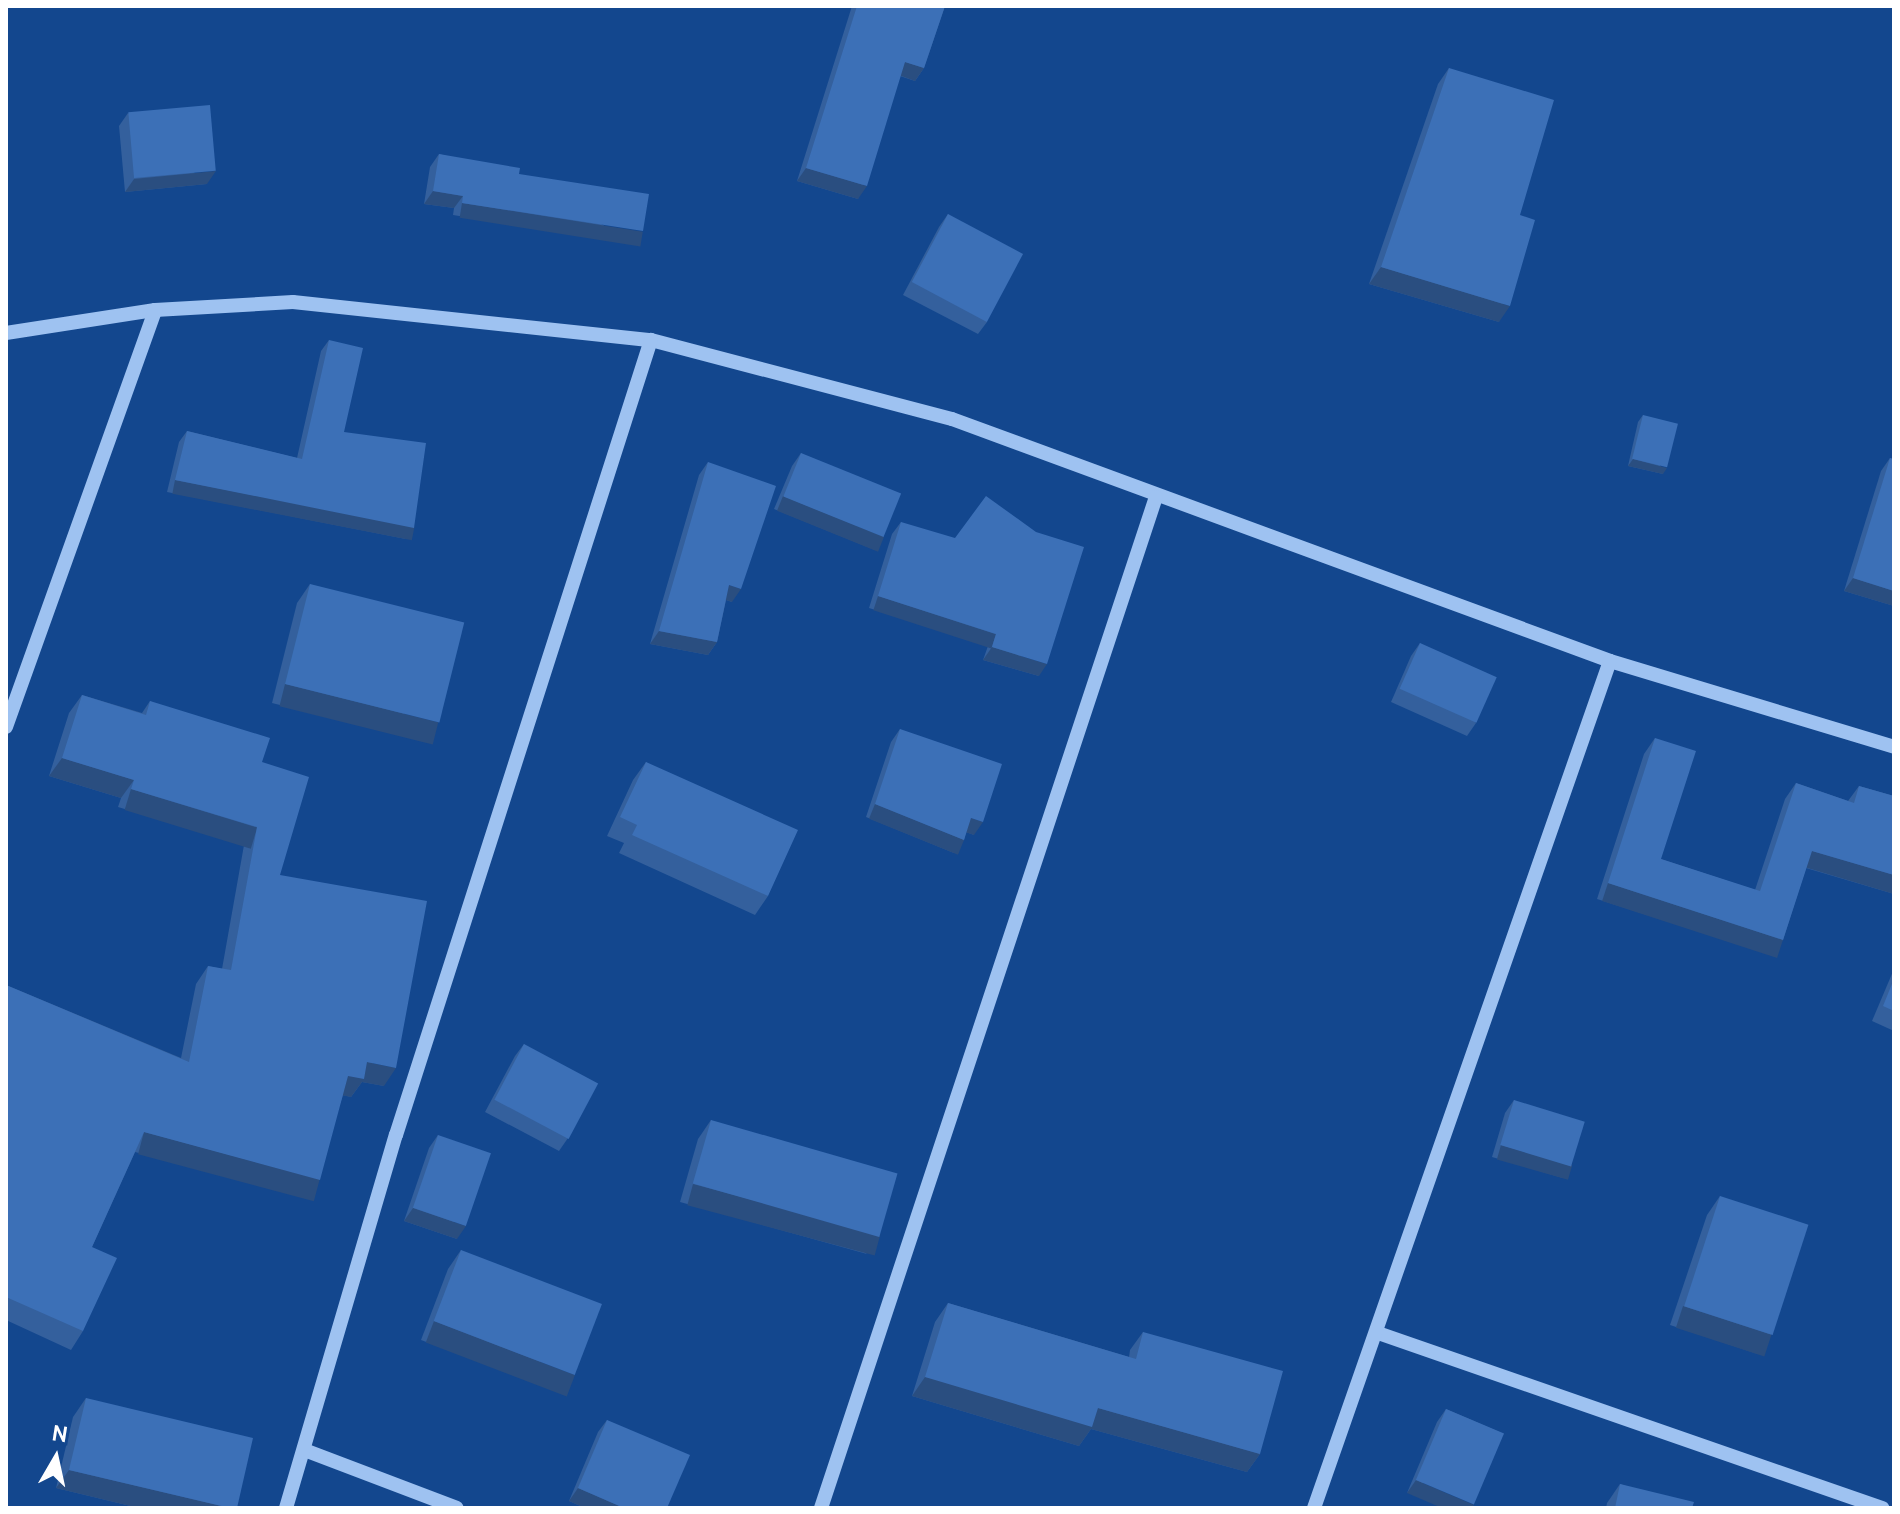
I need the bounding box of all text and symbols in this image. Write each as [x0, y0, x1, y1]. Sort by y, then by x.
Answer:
north arrow [16, 1418, 96, 1498]
text: N [50, 1419, 70, 1448]

